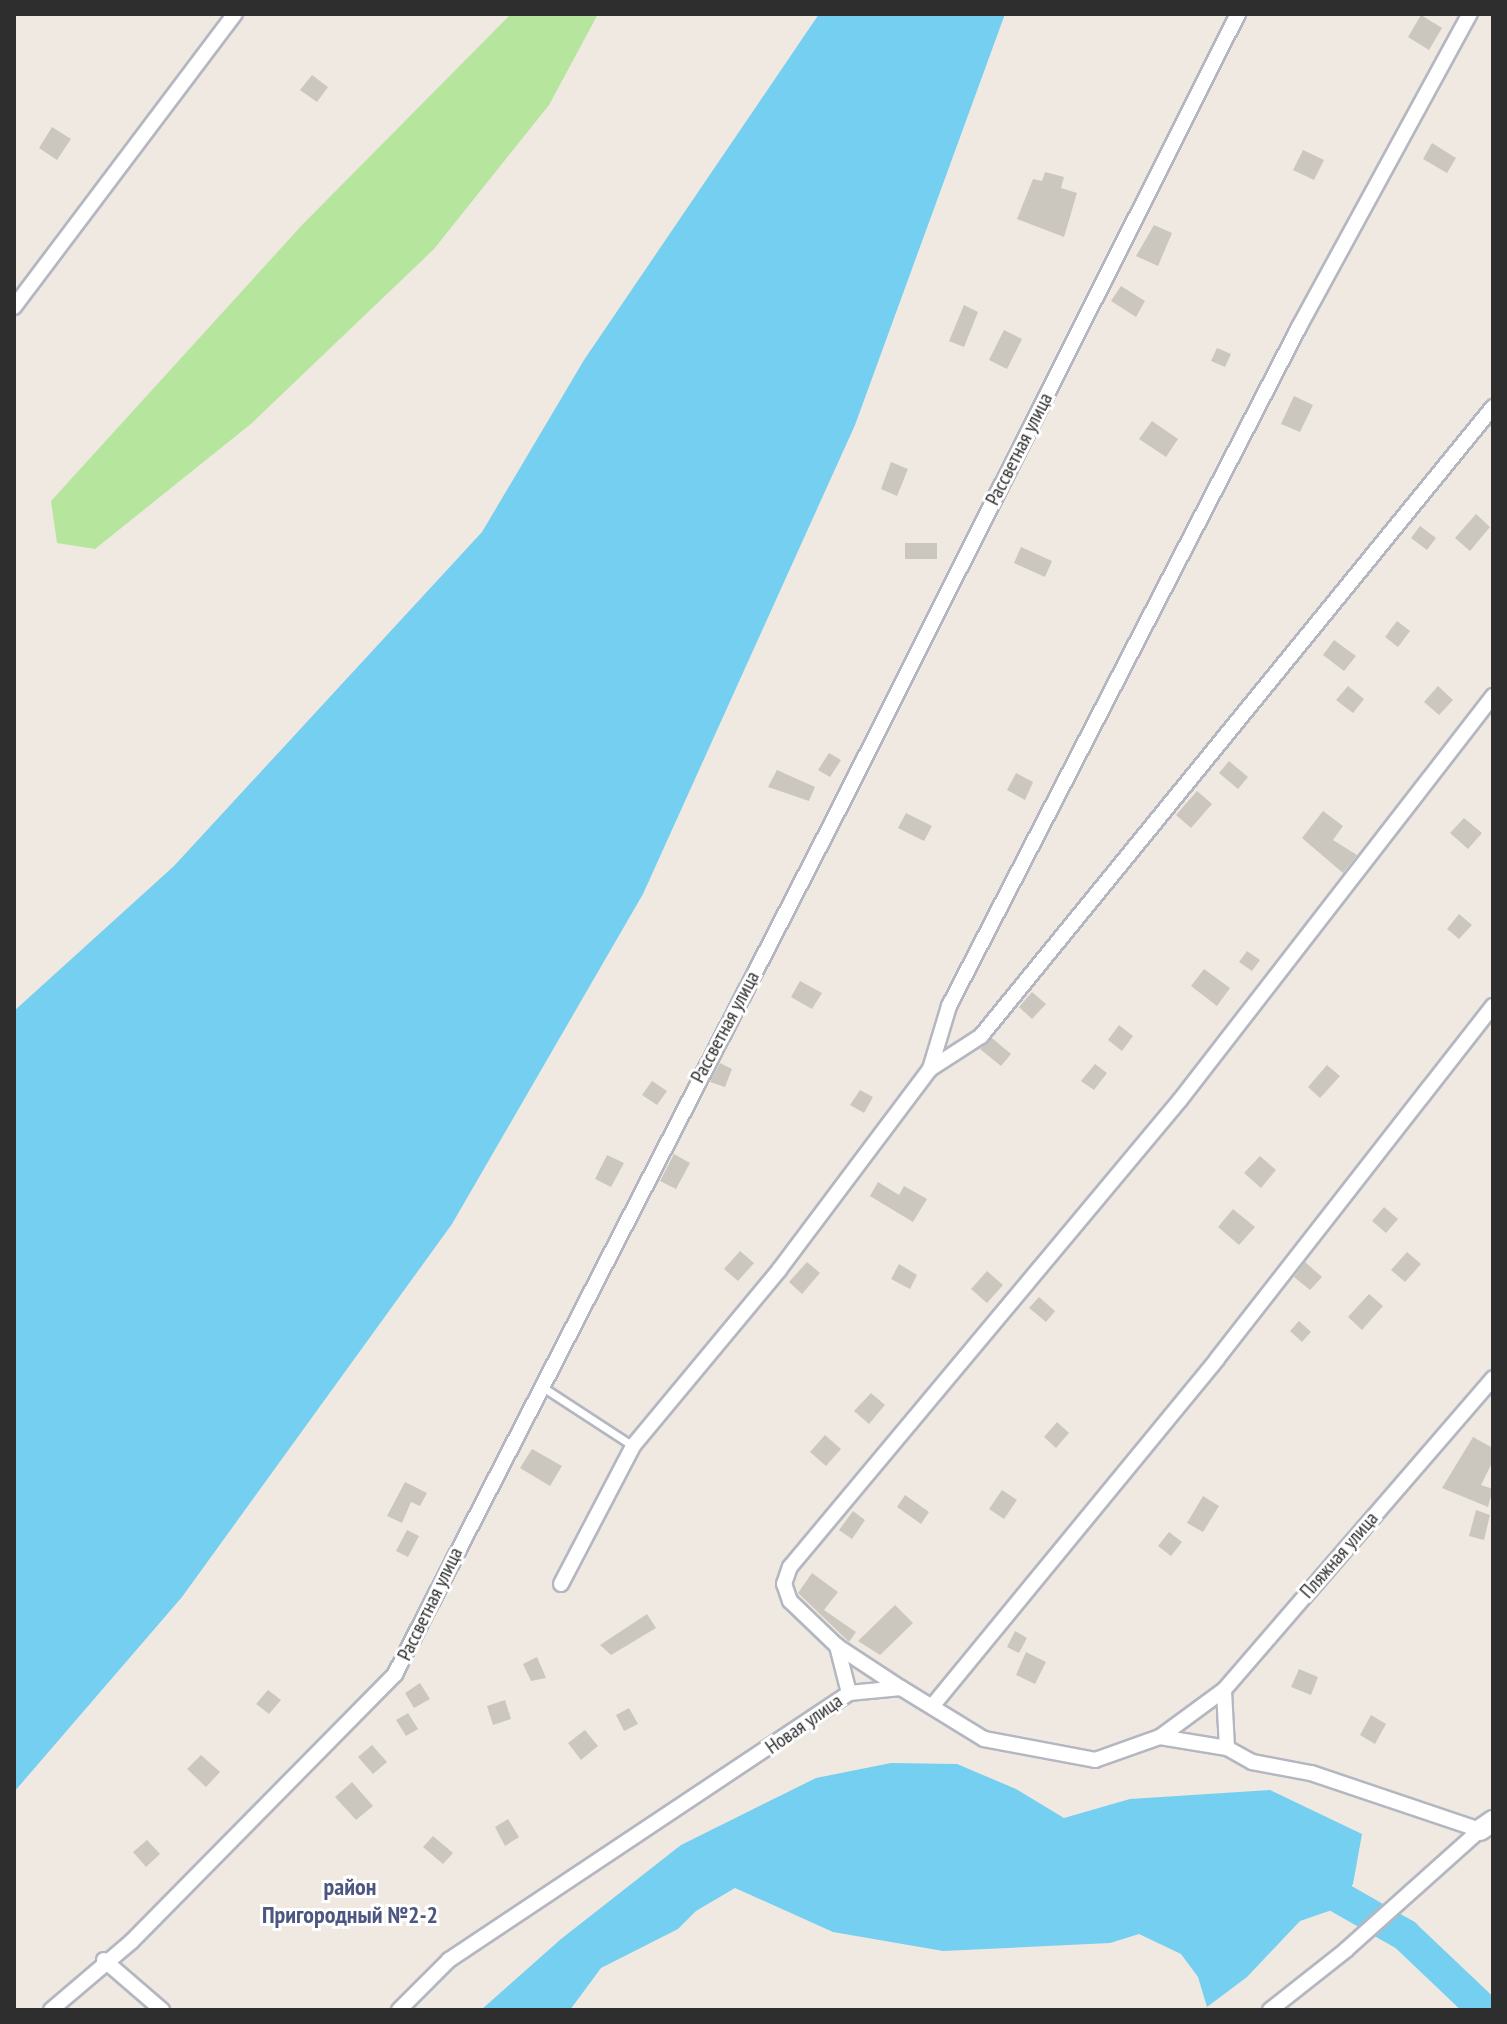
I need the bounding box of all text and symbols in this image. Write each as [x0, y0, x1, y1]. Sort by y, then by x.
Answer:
street label: Рассветная улица [980, 389, 1058, 509]
street label: Рассветная улица [686, 967, 764, 1087]
street label: Пляжная улица [1295, 1507, 1383, 1603]
street label: Рассветная улица [392, 1544, 468, 1664]
street label: Новая улица [761, 1689, 847, 1759]
district label: район Пригородный №2-2 [262, 1873, 438, 1929]

